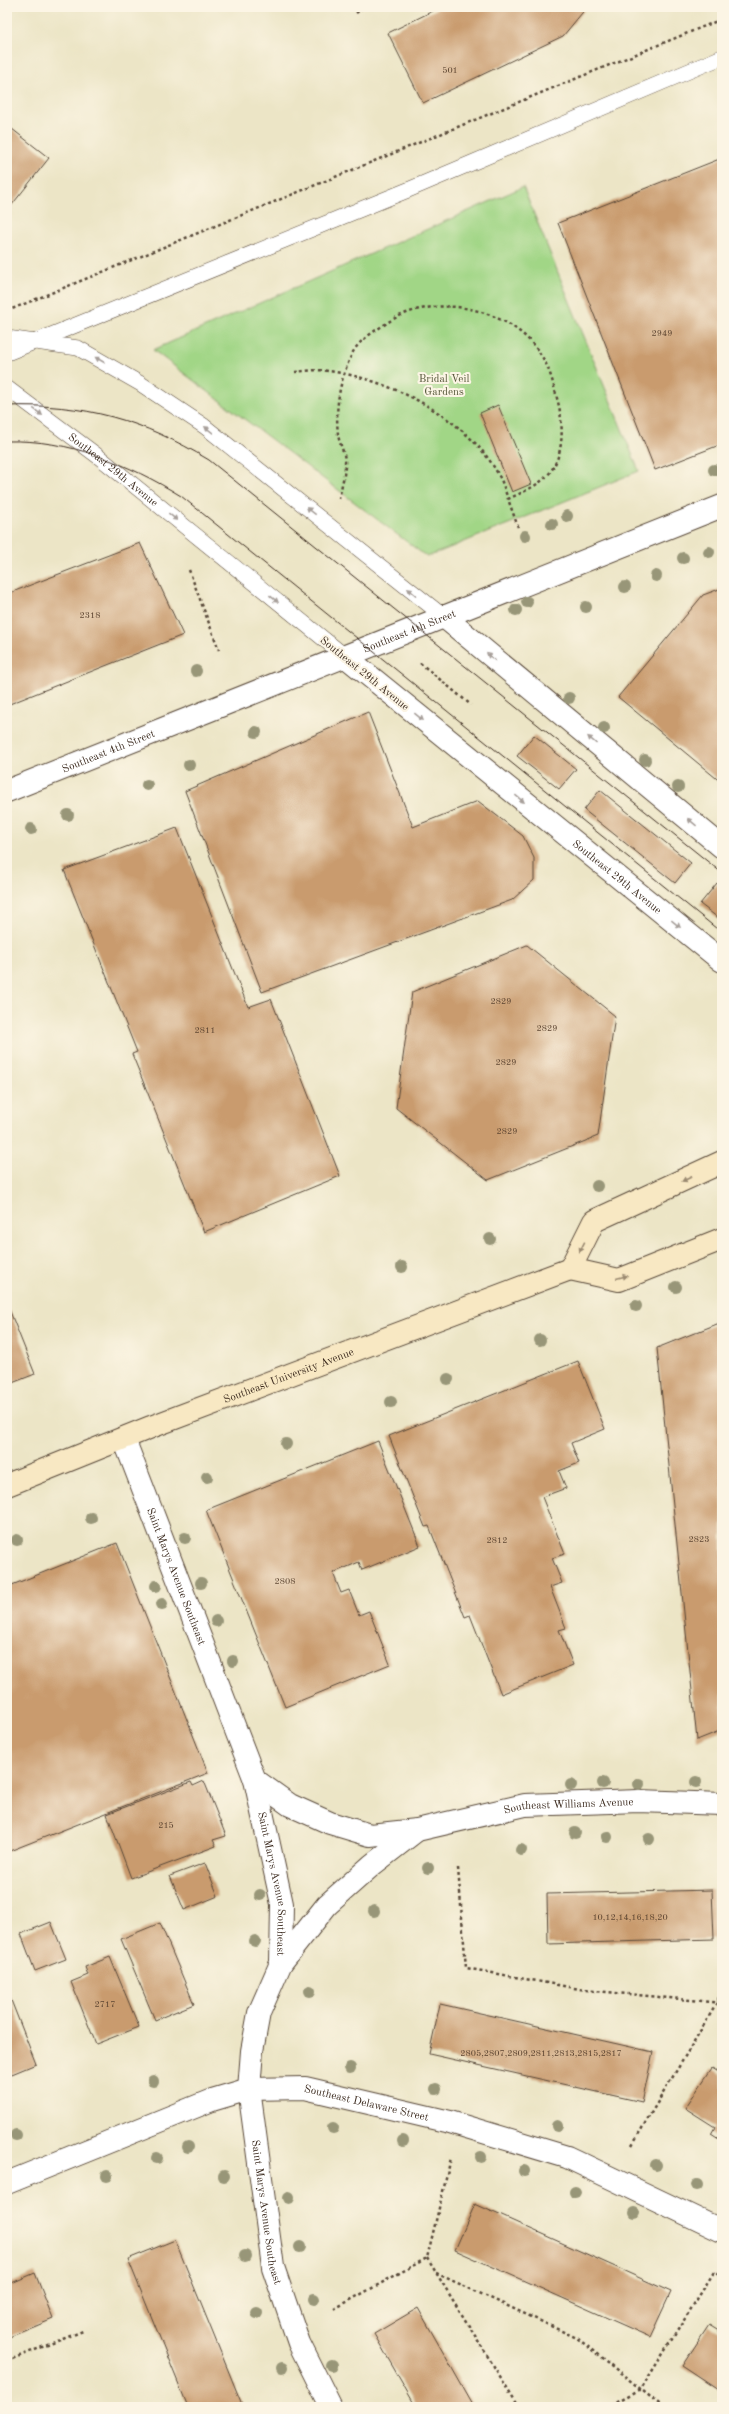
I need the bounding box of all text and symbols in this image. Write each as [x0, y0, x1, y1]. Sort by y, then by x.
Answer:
house number: 501 [442, 66, 458, 75]
house number: 2949 [652, 329, 672, 338]
one-way arrow [94, 356, 105, 363]
park label: Bridal Veil Gardens [419, 374, 469, 398]
one-way arrow [33, 407, 43, 415]
one-way arrow [203, 425, 214, 434]
street label: Southeast 29th Avenue [66, 432, 159, 509]
one-way arrow [305, 506, 316, 515]
one-way arrow [168, 513, 179, 522]
one-way arrow [407, 587, 418, 596]
one-way arrow [269, 595, 280, 604]
street label: Southeast 4th Street [362, 609, 458, 655]
house number: 2318 [80, 611, 100, 620]
street label: Southeast 29th Avenue [318, 635, 411, 713]
one-way arrow [486, 652, 497, 661]
one-way arrow [414, 713, 425, 722]
street label: Southeast 4th Street [61, 729, 157, 775]
one-way arrow [586, 735, 597, 744]
one-way arrow [515, 794, 526, 803]
one-way arrow [687, 818, 697, 827]
street label: Southeast 29th Avenue [570, 838, 663, 917]
one-way arrow [671, 920, 682, 929]
house number: 2829 [491, 997, 511, 1006]
house number: 2829 [537, 1024, 557, 1033]
house number: 2811 [195, 1026, 215, 1035]
house number: 2829 [496, 1058, 516, 1067]
house number: 2829 [497, 1127, 517, 1136]
one-way arrow [681, 1176, 692, 1182]
one-way arrow [579, 1241, 585, 1252]
one-way arrow [616, 1274, 628, 1280]
street label: Southeast University Avenue [222, 1347, 355, 1406]
street label: Saint Marys Avenue Southeast [144, 1507, 207, 1647]
house number: 2823 [689, 1535, 709, 1544]
house number: 2812 [487, 1536, 507, 1545]
house number: 2808 [275, 1577, 295, 1586]
street label: Southeast Williams Avenue [503, 1797, 634, 1817]
street label: Saint Marys Avenue Southeast [255, 1811, 286, 1956]
house number: 215 [158, 1821, 174, 1830]
house number: 10,12,14,16,18,20 [592, 1913, 668, 1922]
house number: 2717 [95, 2000, 115, 2009]
house number: 2805,2807,2809,2811,2813,2815,2817 [460, 2049, 622, 2058]
street label: Southeast Delaware Street [303, 2084, 430, 2124]
street label: Saint Marys Avenue Southeast [249, 2139, 283, 2286]

